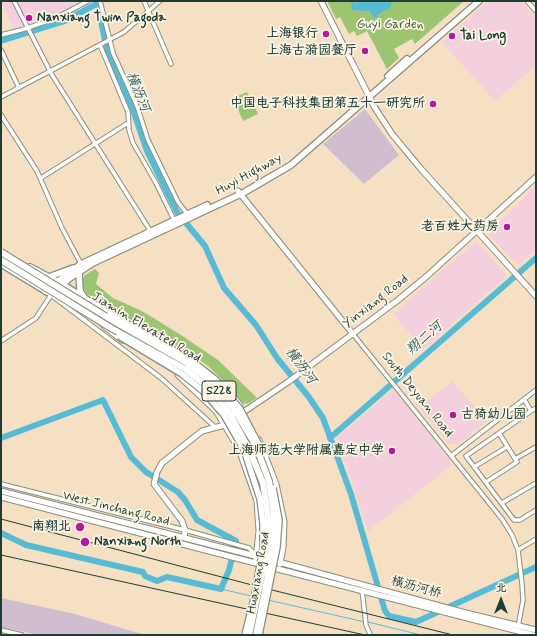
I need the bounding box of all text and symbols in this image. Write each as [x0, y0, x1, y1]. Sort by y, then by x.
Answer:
place label: Nanxiang Twin Pagoda [37, 10, 166, 26]
marker: Nanxiang Twin Pagoda [24, 13, 34, 23]
park label: Guyi Garden [357, 17, 423, 33]
place label: 上海银行 [266, 26, 318, 42]
place label: Tai Long [460, 28, 506, 44]
marker: 上海银行 [321, 29, 331, 39]
marker: Tai Long [447, 31, 457, 41]
place label: 上海古漪园餐厅 [266, 43, 357, 59]
marker: 上海古漪园餐厅 [360, 46, 370, 56]
water label: 横沥河 [121, 69, 153, 115]
place label: 中国电子科技集团第五十一研究所 [230, 96, 425, 112]
marker: 中国电子科技集团第五十一研究所 [428, 99, 438, 109]
street label: Huyi Highway [213, 151, 285, 199]
place label: 老百姓大药房 [421, 219, 499, 235]
marker: 老百姓大药房 [502, 222, 512, 232]
street label: Yinxiang Road [340, 272, 412, 332]
street label: Jiamin Elevated Road [89, 289, 203, 367]
water label: 翔二河 [404, 319, 446, 359]
water label: 横沥河 [281, 344, 319, 388]
street label: South Deyuan Road [378, 349, 456, 441]
road number: S228 [202, 381, 236, 401]
place label: 古猗幼儿园 [461, 407, 526, 423]
marker: 古猗幼儿园 [448, 410, 458, 420]
place label: 上海师范大学附属嘉定中学 [228, 443, 384, 459]
marker: 上海师范大学附属嘉定中学 [387, 446, 397, 456]
street label: West Jinchang Road [61, 488, 171, 530]
place label: 南翔北 [32, 519, 71, 535]
marker: 南翔北 [74, 521, 86, 533]
street label: Huaxiang Road [244, 531, 274, 615]
place label: Nanxiang North [94, 534, 181, 550]
marker: Nanxiang North [79, 536, 91, 548]
street label: 横沥河桥 [389, 574, 443, 602]
north arrow [481, 580, 521, 620]
text: 北 [496, 581, 507, 595]

